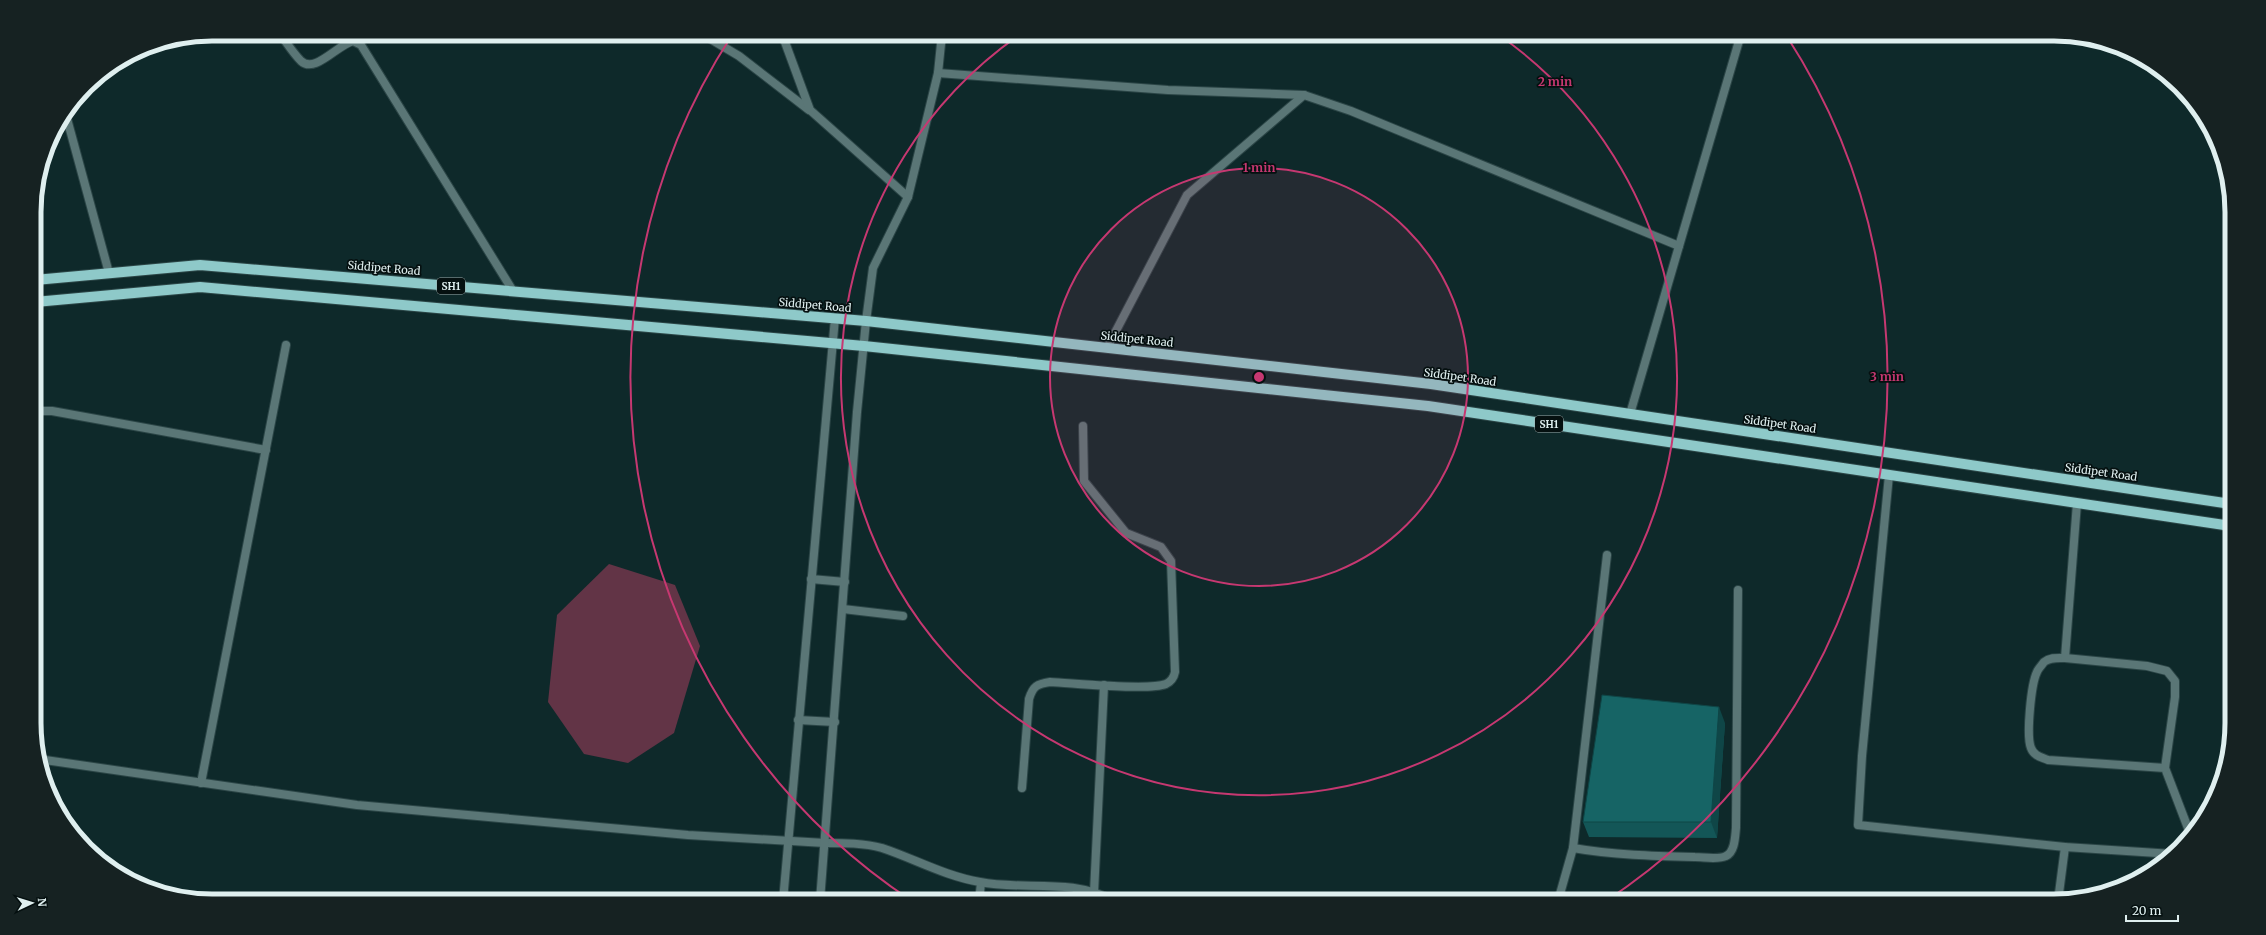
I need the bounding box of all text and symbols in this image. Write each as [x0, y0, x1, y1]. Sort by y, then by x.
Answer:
text: 2 min [1538, 74, 1572, 89]
text: 1 min [1243, 160, 1275, 175]
street label: Siddipet Road [347, 258, 421, 278]
road number: SH1 [437, 278, 465, 294]
street label: Siddipet Road [778, 295, 852, 315]
street label: Siddipet Road [1100, 328, 1174, 350]
street label: Siddipet Road [1423, 365, 1498, 389]
text: 3 min [1870, 369, 1904, 384]
centre of rings [1252, 370, 1266, 384]
street label: Siddipet Road [1743, 412, 1818, 436]
road number: SH1 [1535, 416, 1563, 432]
street label: Siddipet Road [2064, 460, 2139, 484]
north arrow [12, 883, 52, 923]
text: N [35, 897, 49, 907]
scale bar [2126, 897, 2178, 923]
text: 20 m [2132, 903, 2161, 918]

